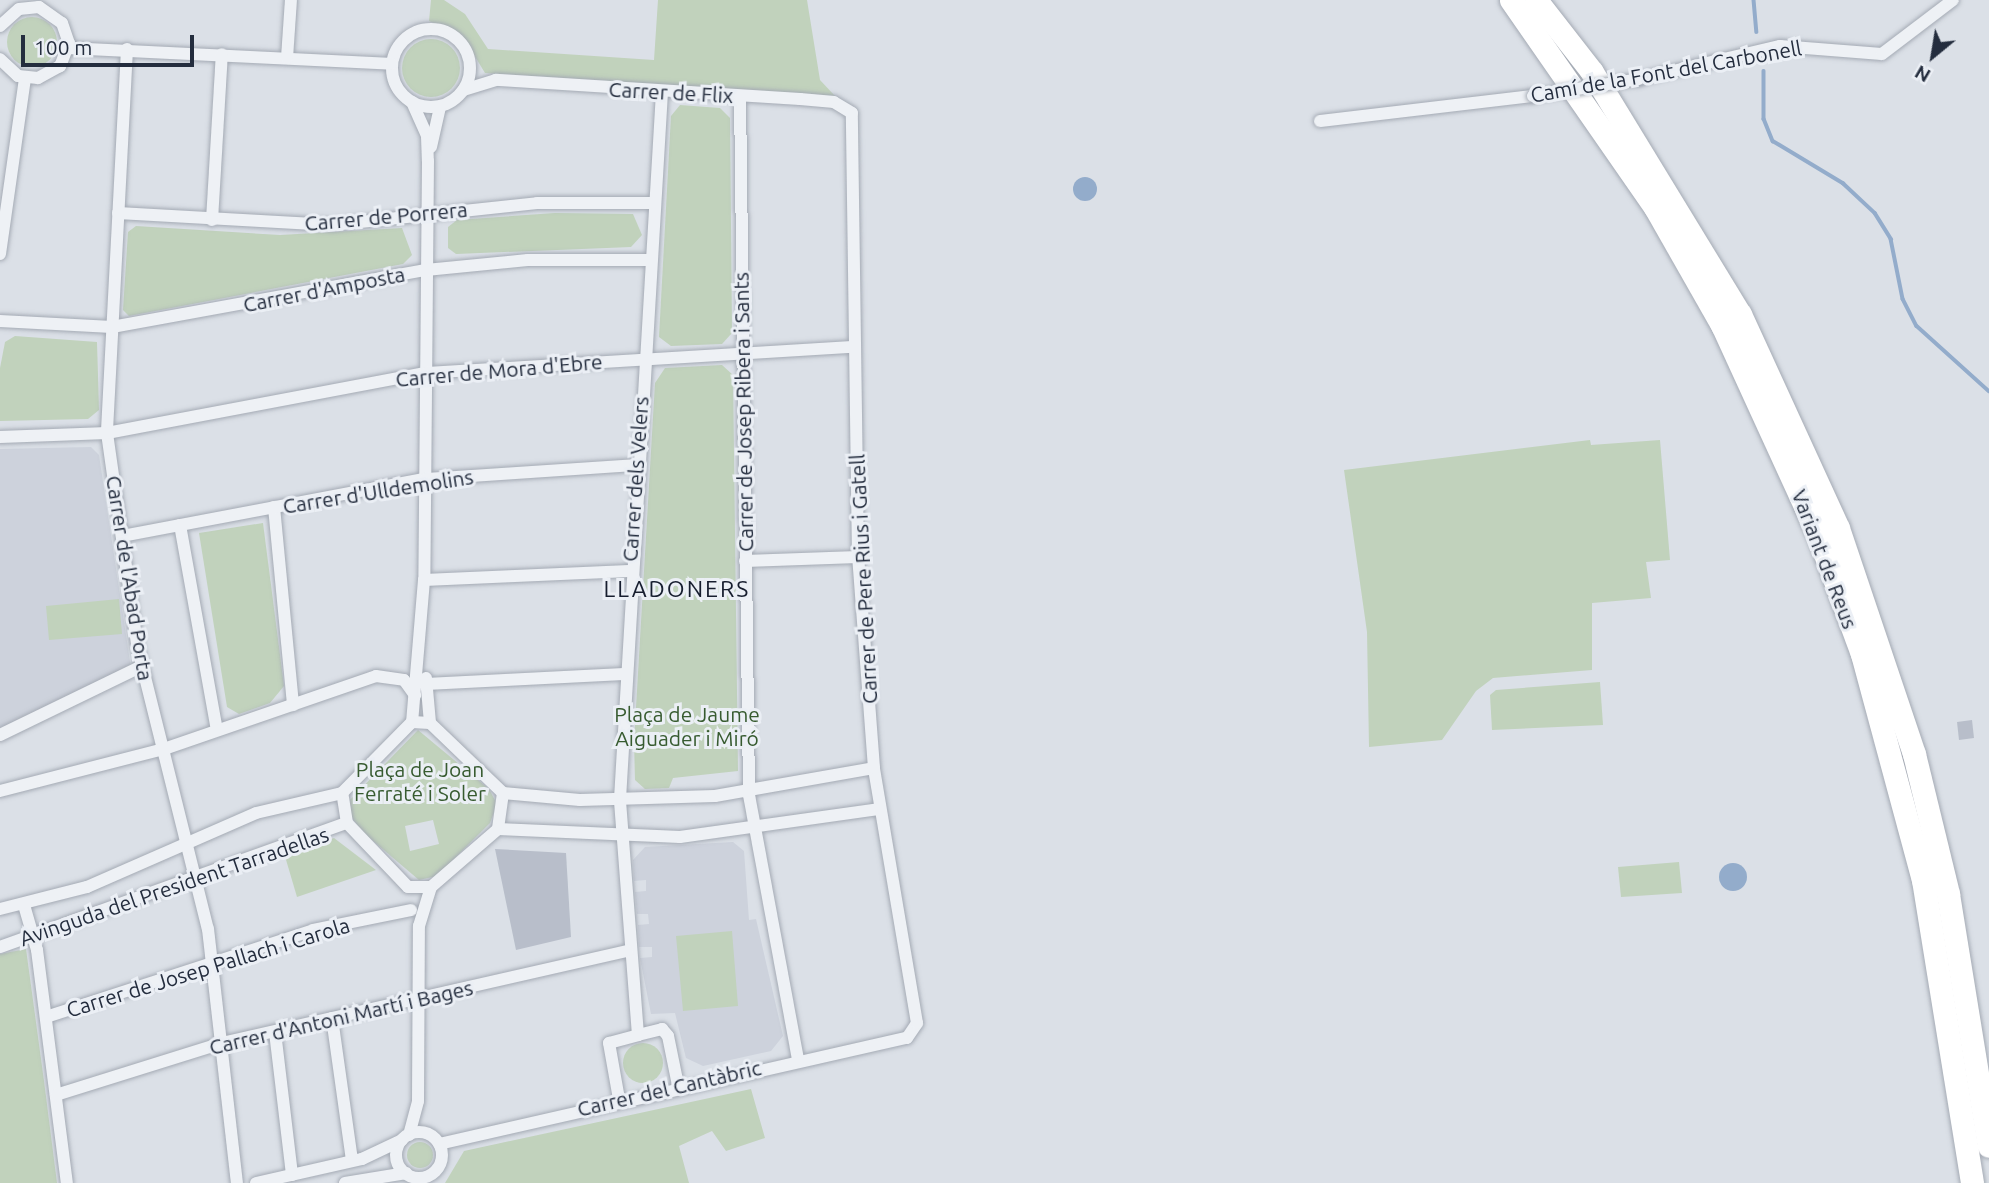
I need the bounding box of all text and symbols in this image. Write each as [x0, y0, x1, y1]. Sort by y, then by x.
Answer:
scale bar [24, 21, 198, 65]
north arrow [1898, 21, 1968, 91]
text: 100 m [34, 35, 92, 59]
street label: Camí de la Font del Carbonell [1528, 35, 1804, 107]
text: N [1911, 61, 1934, 87]
street label: Carrer de Flix [608, 76, 734, 108]
street label: Carrer de Porrera [303, 196, 469, 236]
street label: Carrer d'Amposta [241, 261, 407, 317]
street label: Carrer de Josep Ribera i Sants [728, 272, 758, 552]
street label: Carrer de Mora d'Ebre [394, 348, 604, 392]
street label: Carrer dels Velers [617, 396, 653, 562]
street label: Carrer de Pere Rius i Gatell [844, 453, 882, 705]
street label: Carrer d'Ulldemolins [281, 463, 475, 519]
street label: Carrer de l'Abad Porta [101, 474, 159, 682]
street label: Variant de Reus [1787, 486, 1863, 632]
district label: LLADONERS [605, 575, 749, 603]
park label: Plaça de Jaume Aiguader i Miró [614, 701, 760, 751]
park label: Plaça de Joan Ferraté i Soler [354, 756, 486, 806]
street label: Avinguda del President Tarradellas [16, 821, 332, 951]
street label: Carrer de Josep Pallach i Carola [63, 912, 353, 1022]
street label: Carrer d'Antoni Martí i Bages [207, 974, 475, 1060]
street label: Carrer del Cantàbric [575, 1055, 763, 1121]

